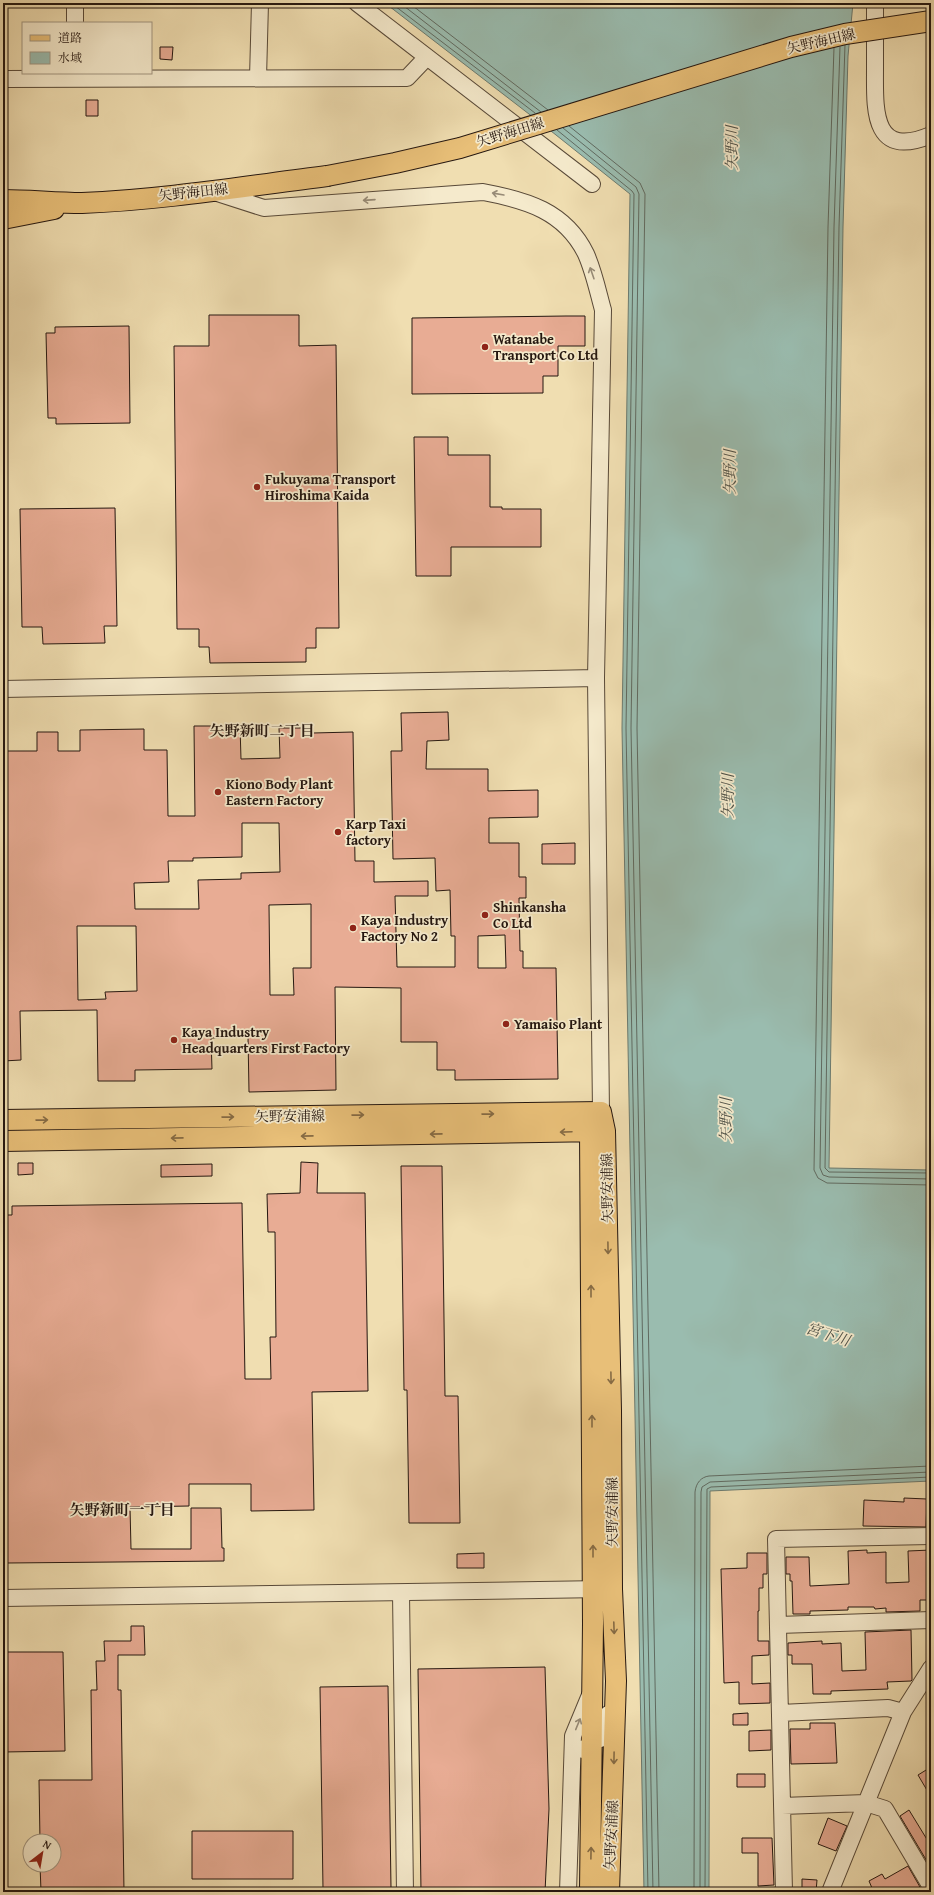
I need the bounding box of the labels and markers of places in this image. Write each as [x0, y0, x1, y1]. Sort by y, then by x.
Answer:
place label: Watanabe Transport Co Ltd [493, 329, 598, 365]
marker: Watanabe Transport Co Ltd [480, 342, 490, 352]
place label: Fukuyama Transport Hiroshima Kaida [265, 469, 397, 505]
marker: Fukuyama Transport Hiroshima Kaida [252, 482, 262, 492]
place label: Kiono Body Plant Eastern Factory [226, 774, 334, 810]
marker: Kiono Body Plant Eastern Factory [213, 787, 223, 797]
place label: Karp Taxi factory [346, 814, 407, 850]
marker: Karp Taxi factory [333, 827, 343, 837]
place label: Shinkansha Co Ltd [493, 897, 567, 933]
place label: Kaya Industry Factory No 2 [361, 910, 449, 946]
marker: Shinkansha Co Ltd [480, 910, 490, 920]
marker: Kaya Industry Factory No 2 [348, 923, 358, 933]
place label: Yamaiso Plant [514, 1014, 603, 1034]
marker: Yamaiso Plant [501, 1019, 511, 1029]
place label: Kaya Industry Headquarters First Factory [182, 1022, 351, 1058]
marker: Kaya Industry Headquarters First Factory [169, 1035, 179, 1045]

